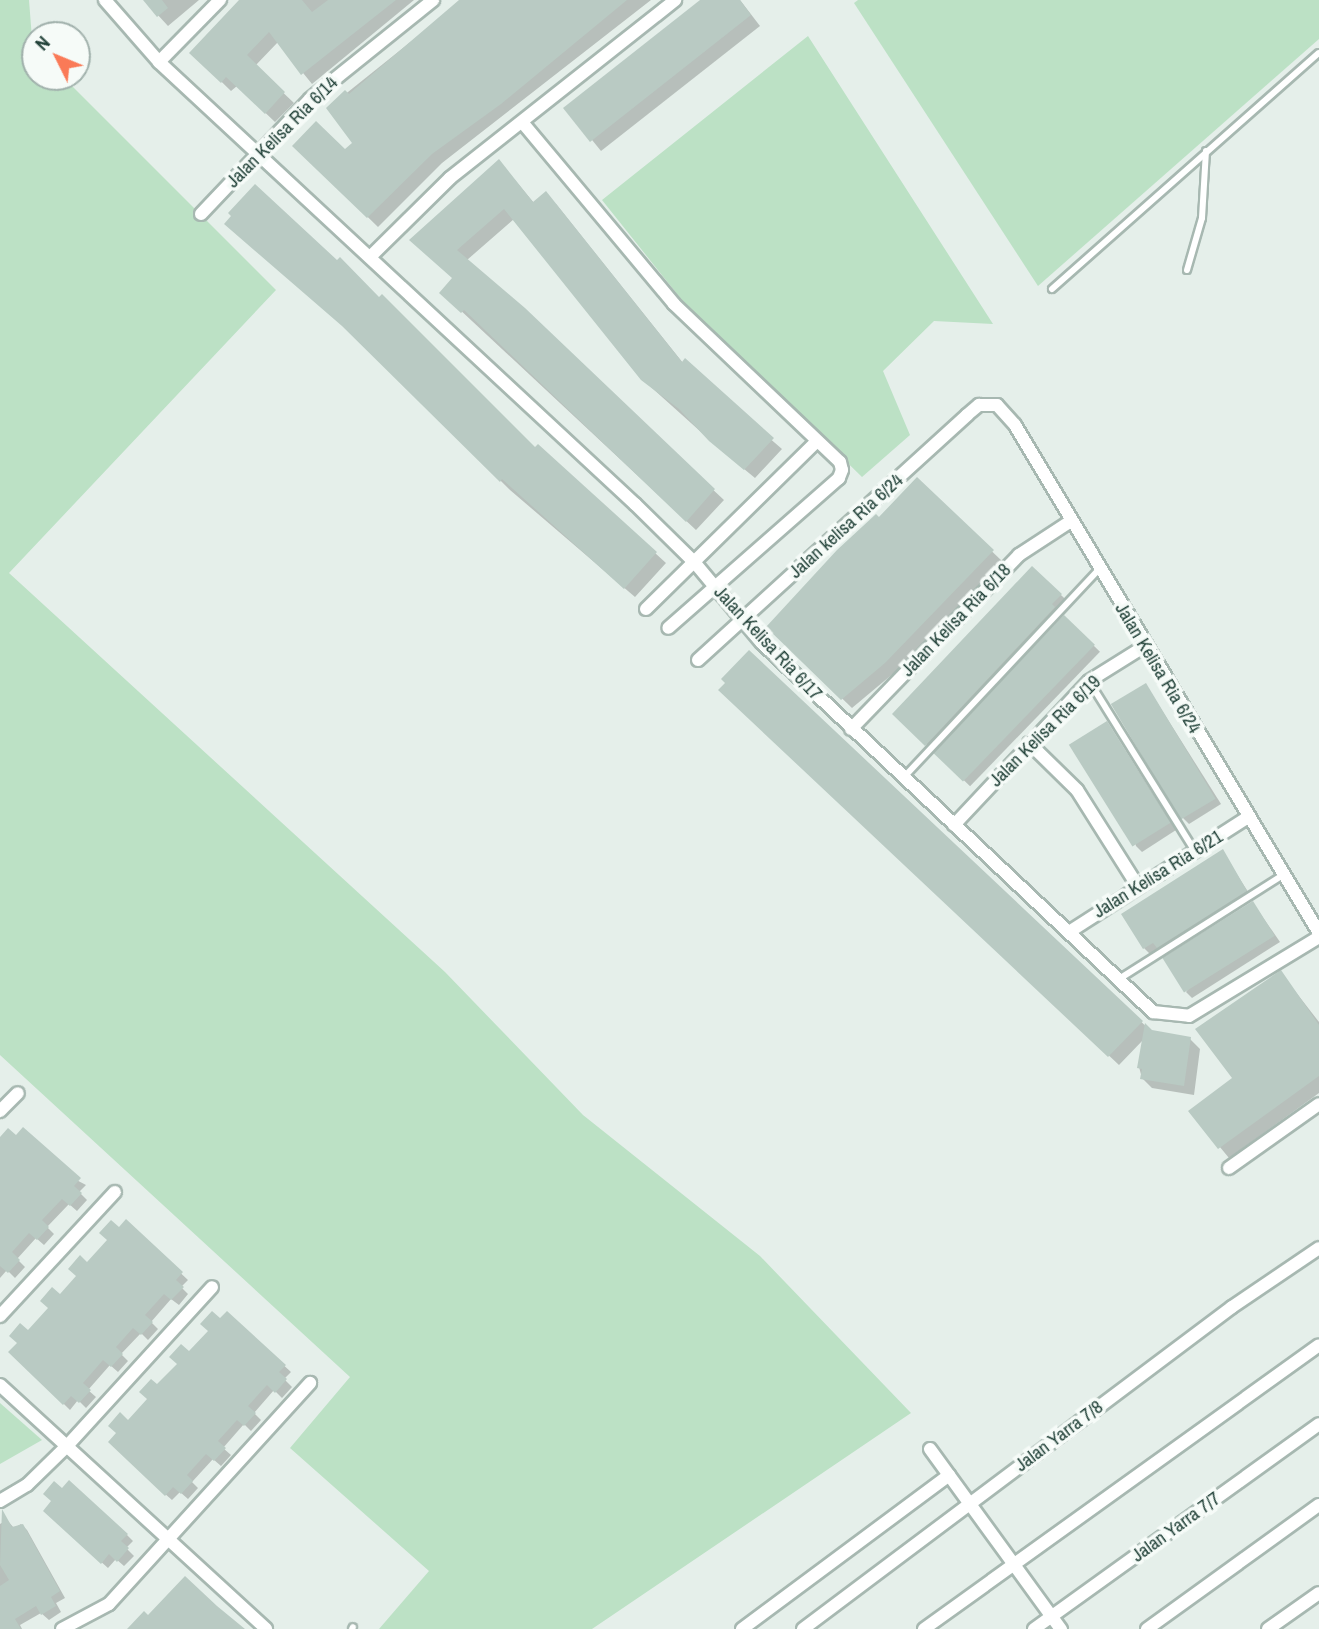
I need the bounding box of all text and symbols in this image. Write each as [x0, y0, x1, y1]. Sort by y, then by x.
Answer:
north arrow [21, 21, 91, 91]
text: N [29, 30, 55, 56]
street label: Jalan Kelisa Ria 6/14 [222, 72, 342, 192]
street label: Jalan kelisa Ria 6/24 [784, 469, 908, 583]
street label: Jalan Kelisa Ria 6/18 [896, 559, 1016, 681]
street label: Jalan Kelisa Ria 6/17 [709, 581, 827, 705]
street label: Jalan Kelisa Ria 6/24 [1110, 599, 1206, 737]
street label: Jalan Kelisa Ria 6/19 [985, 671, 1105, 791]
street label: Jalan Kelisa Ria 6/21 [1089, 825, 1227, 923]
street label: Jalan Yarra 7/8 [1010, 1395, 1108, 1477]
street label: Jalan Yarra 7/7 [1127, 1487, 1225, 1567]

